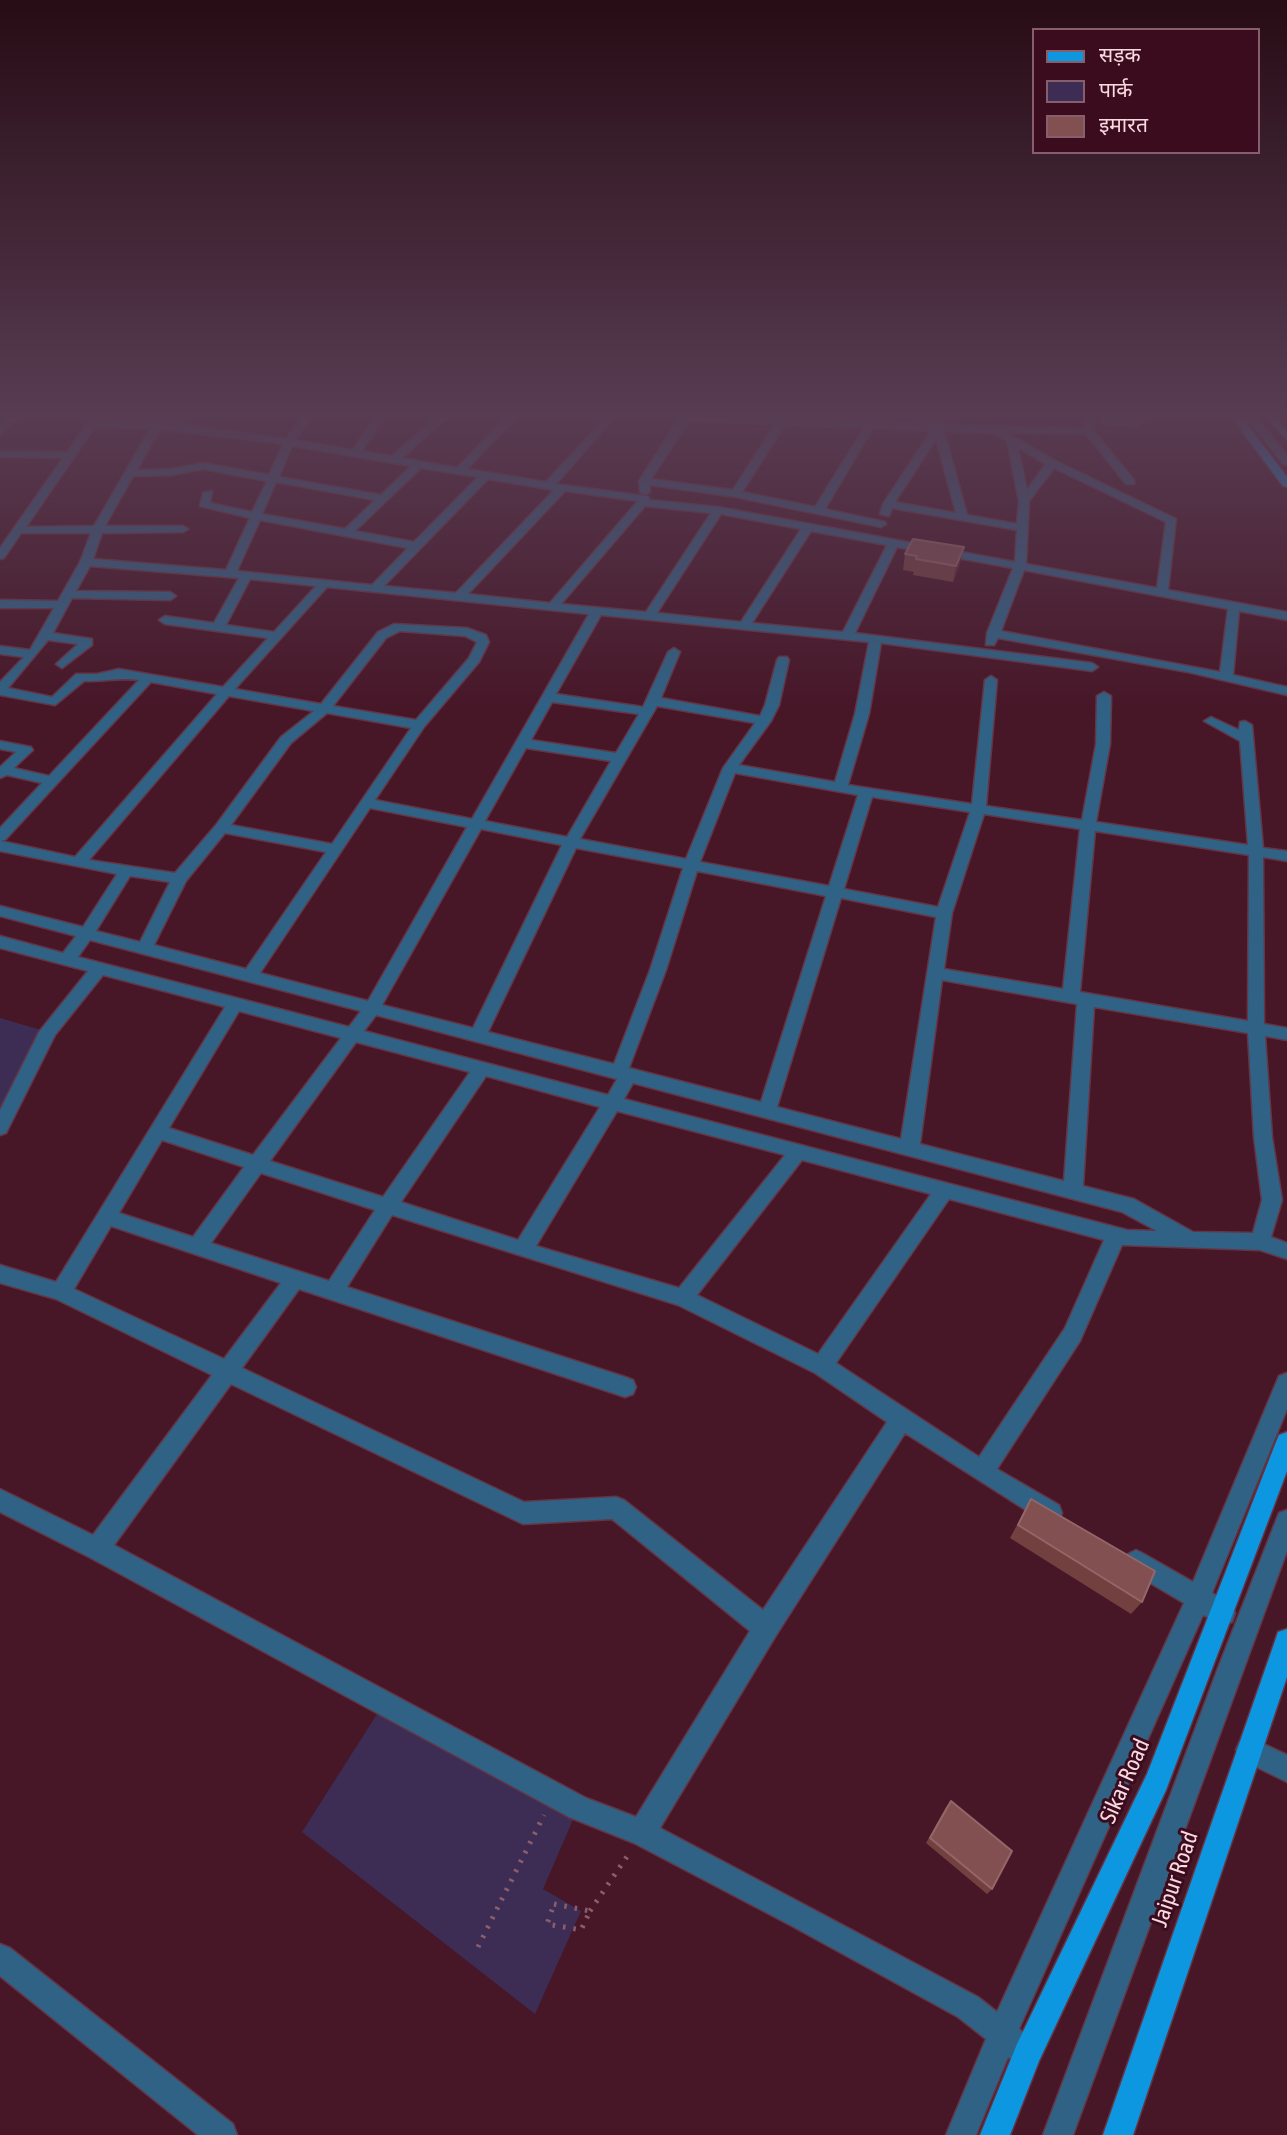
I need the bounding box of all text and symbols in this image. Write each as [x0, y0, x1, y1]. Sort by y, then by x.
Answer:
legend [1032, 28, 1259, 154]
text: सड़क [1099, 42, 1141, 66]
text: पार्क [1099, 77, 1133, 101]
text: इमारत [1099, 112, 1148, 136]
street label: Sikar Road [1094, 1734, 1156, 1828]
street label: Jaipur Road [1146, 1828, 1204, 1930]

